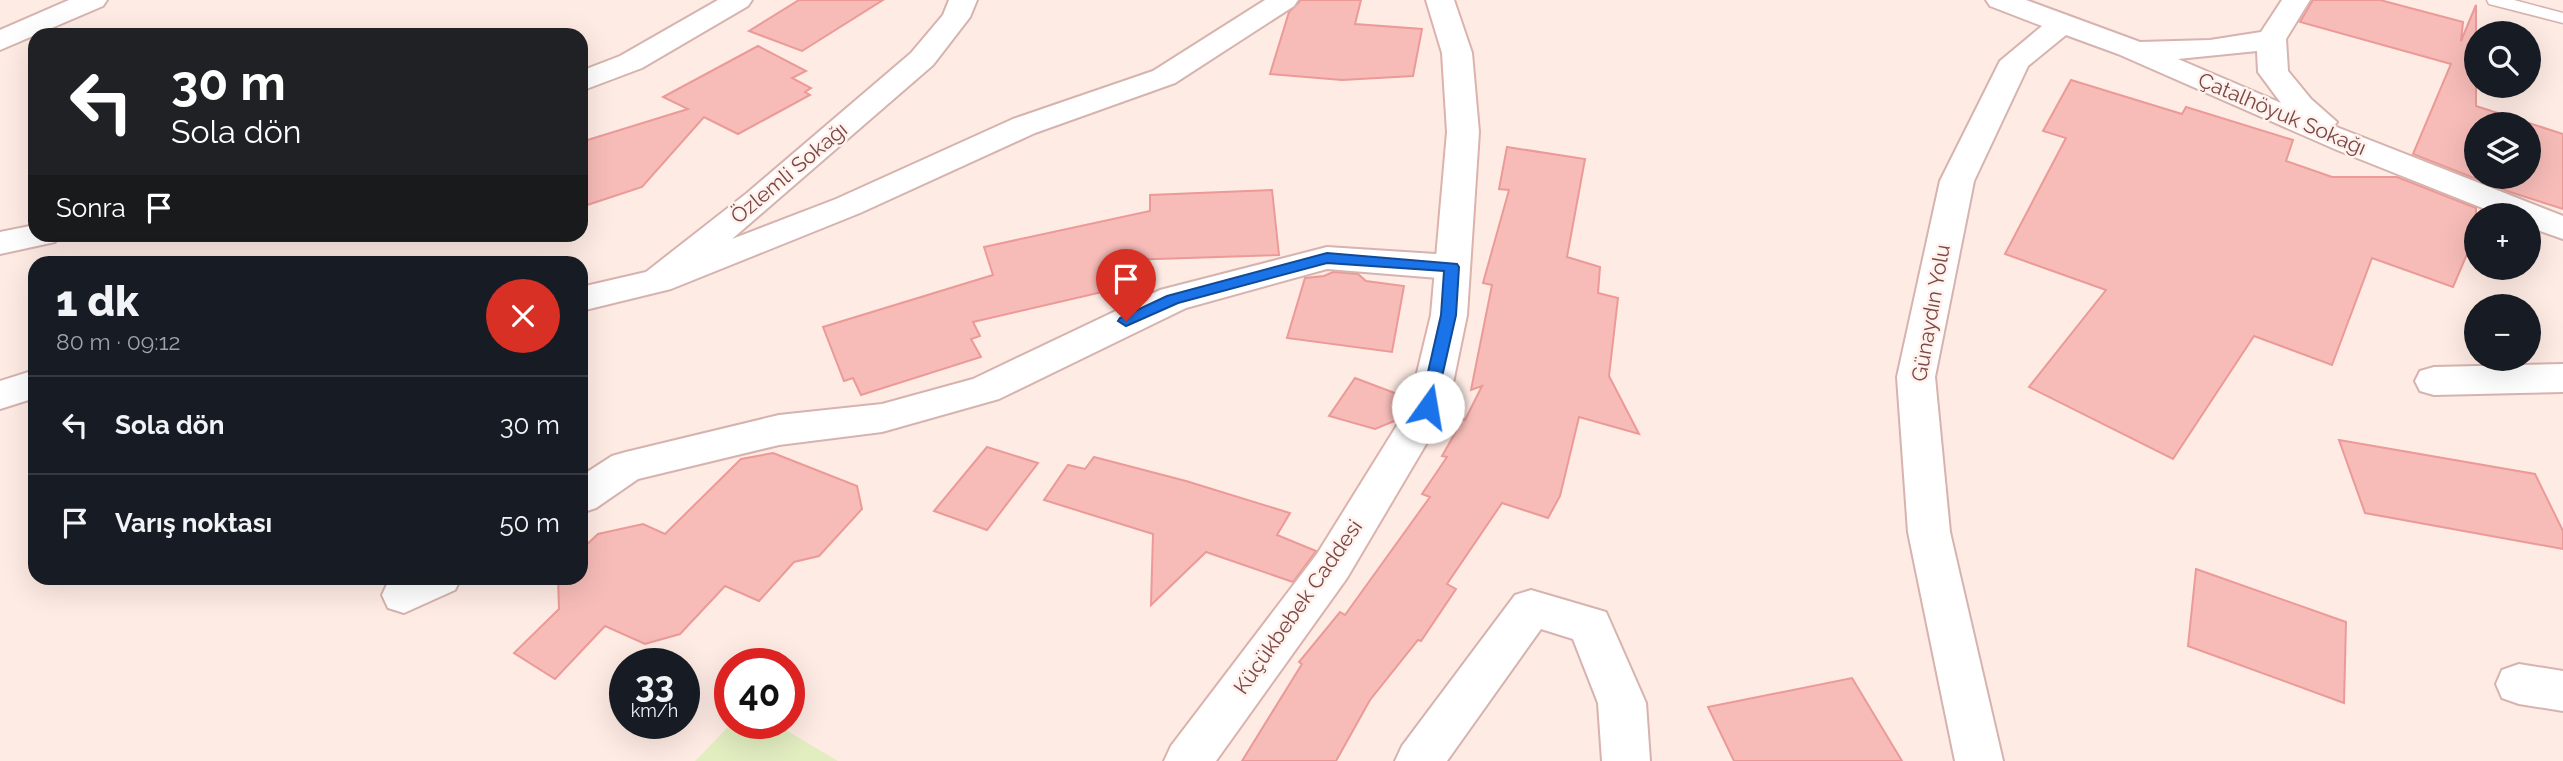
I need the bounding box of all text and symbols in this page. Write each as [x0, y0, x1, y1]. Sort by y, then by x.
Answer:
map controls [2464, 21, 2541, 371]
button: search [2464, 21, 2541, 98]
text: 30 m [171, 54, 286, 111]
icon: left [56, 56, 147, 147]
street label: Çatalhöyuk Sokağı [2194, 67, 2370, 160]
button: layers [2464, 112, 2541, 189]
text: Sola dön [171, 113, 301, 150]
street label: Özlemli Sokağı [725, 117, 852, 229]
icon: arrive [140, 189, 178, 227]
text: Sonra [56, 193, 126, 223]
button: + [2464, 203, 2541, 280]
street label: Günaydın Yolu [1906, 242, 1955, 383]
pin [1096, 249, 1156, 321]
icon: arrive [1107, 260, 1145, 298]
text: 1 dk [56, 277, 139, 326]
button: close [486, 279, 560, 353]
button: − [2464, 294, 2541, 371]
text: 80 m · 09:12 [56, 328, 181, 355]
position arrow [1391, 370, 1465, 444]
icon: left [56, 406, 94, 444]
text: Sola dön [115, 410, 224, 440]
text: 30 m [500, 410, 560, 440]
icon: arrive [56, 504, 94, 542]
text: Varış noktası [115, 508, 272, 538]
text: 50 m [499, 508, 560, 538]
street label: Küçükbebek Caddesi [1228, 515, 1367, 699]
speed limit sign: 40 [714, 648, 805, 739]
text: 33 [635, 664, 674, 705]
text: km/h [631, 700, 678, 721]

